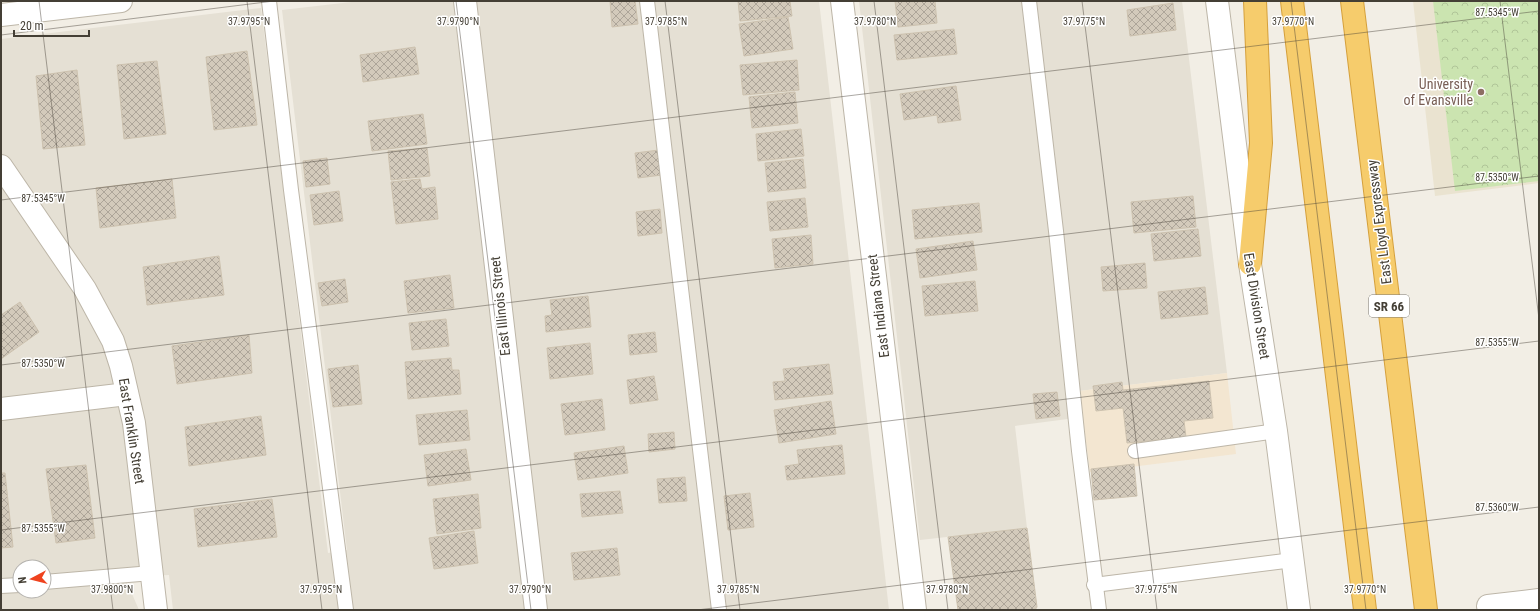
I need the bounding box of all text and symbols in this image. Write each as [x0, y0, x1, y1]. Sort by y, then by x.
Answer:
text: 87.5345°W [1475, 7, 1519, 18]
scale bar [14, 12, 89, 38]
text: 37.9795°N [228, 16, 270, 27]
text: 37.9790°N [437, 16, 479, 27]
text: 37.9785°N [645, 16, 687, 27]
text: 37.9780°N [854, 16, 896, 27]
text: 37.9775°N [1063, 16, 1105, 27]
text: 37.9770°N [1272, 16, 1314, 27]
text: 20 m [20, 19, 44, 33]
place label: University of Evansville [1404, 76, 1473, 108]
marker: University of Evansville [1476, 87, 1486, 97]
street label: East Lloyd Expressway [1363, 159, 1395, 285]
text: 87.5350°W [1475, 172, 1519, 183]
text: 87.5345°W [21, 193, 65, 204]
street label: East Division Street [1241, 252, 1273, 360]
street label: East Indiana Street [864, 253, 892, 359]
street label: East Illinois Street [487, 255, 513, 357]
road number: SR 66 [1369, 295, 1409, 317]
text: 87.5355°W [1475, 337, 1519, 348]
text: 87.5350°W [21, 358, 65, 369]
street label: East Franklin Street [116, 377, 148, 485]
text: 87.5360°W [1475, 502, 1519, 513]
text: 87.5355°W [21, 523, 65, 534]
north arrow [12, 559, 52, 599]
text: N [16, 576, 29, 584]
text: 37.9800°N [91, 584, 133, 595]
text: 37.9795°N [300, 584, 342, 595]
text: 37.9790°N [509, 584, 551, 595]
text: 37.9785°N [717, 584, 759, 595]
text: 37.9780°N [926, 584, 968, 595]
text: 37.9775°N [1135, 584, 1177, 595]
text: 37.9770°N [1344, 584, 1386, 595]

